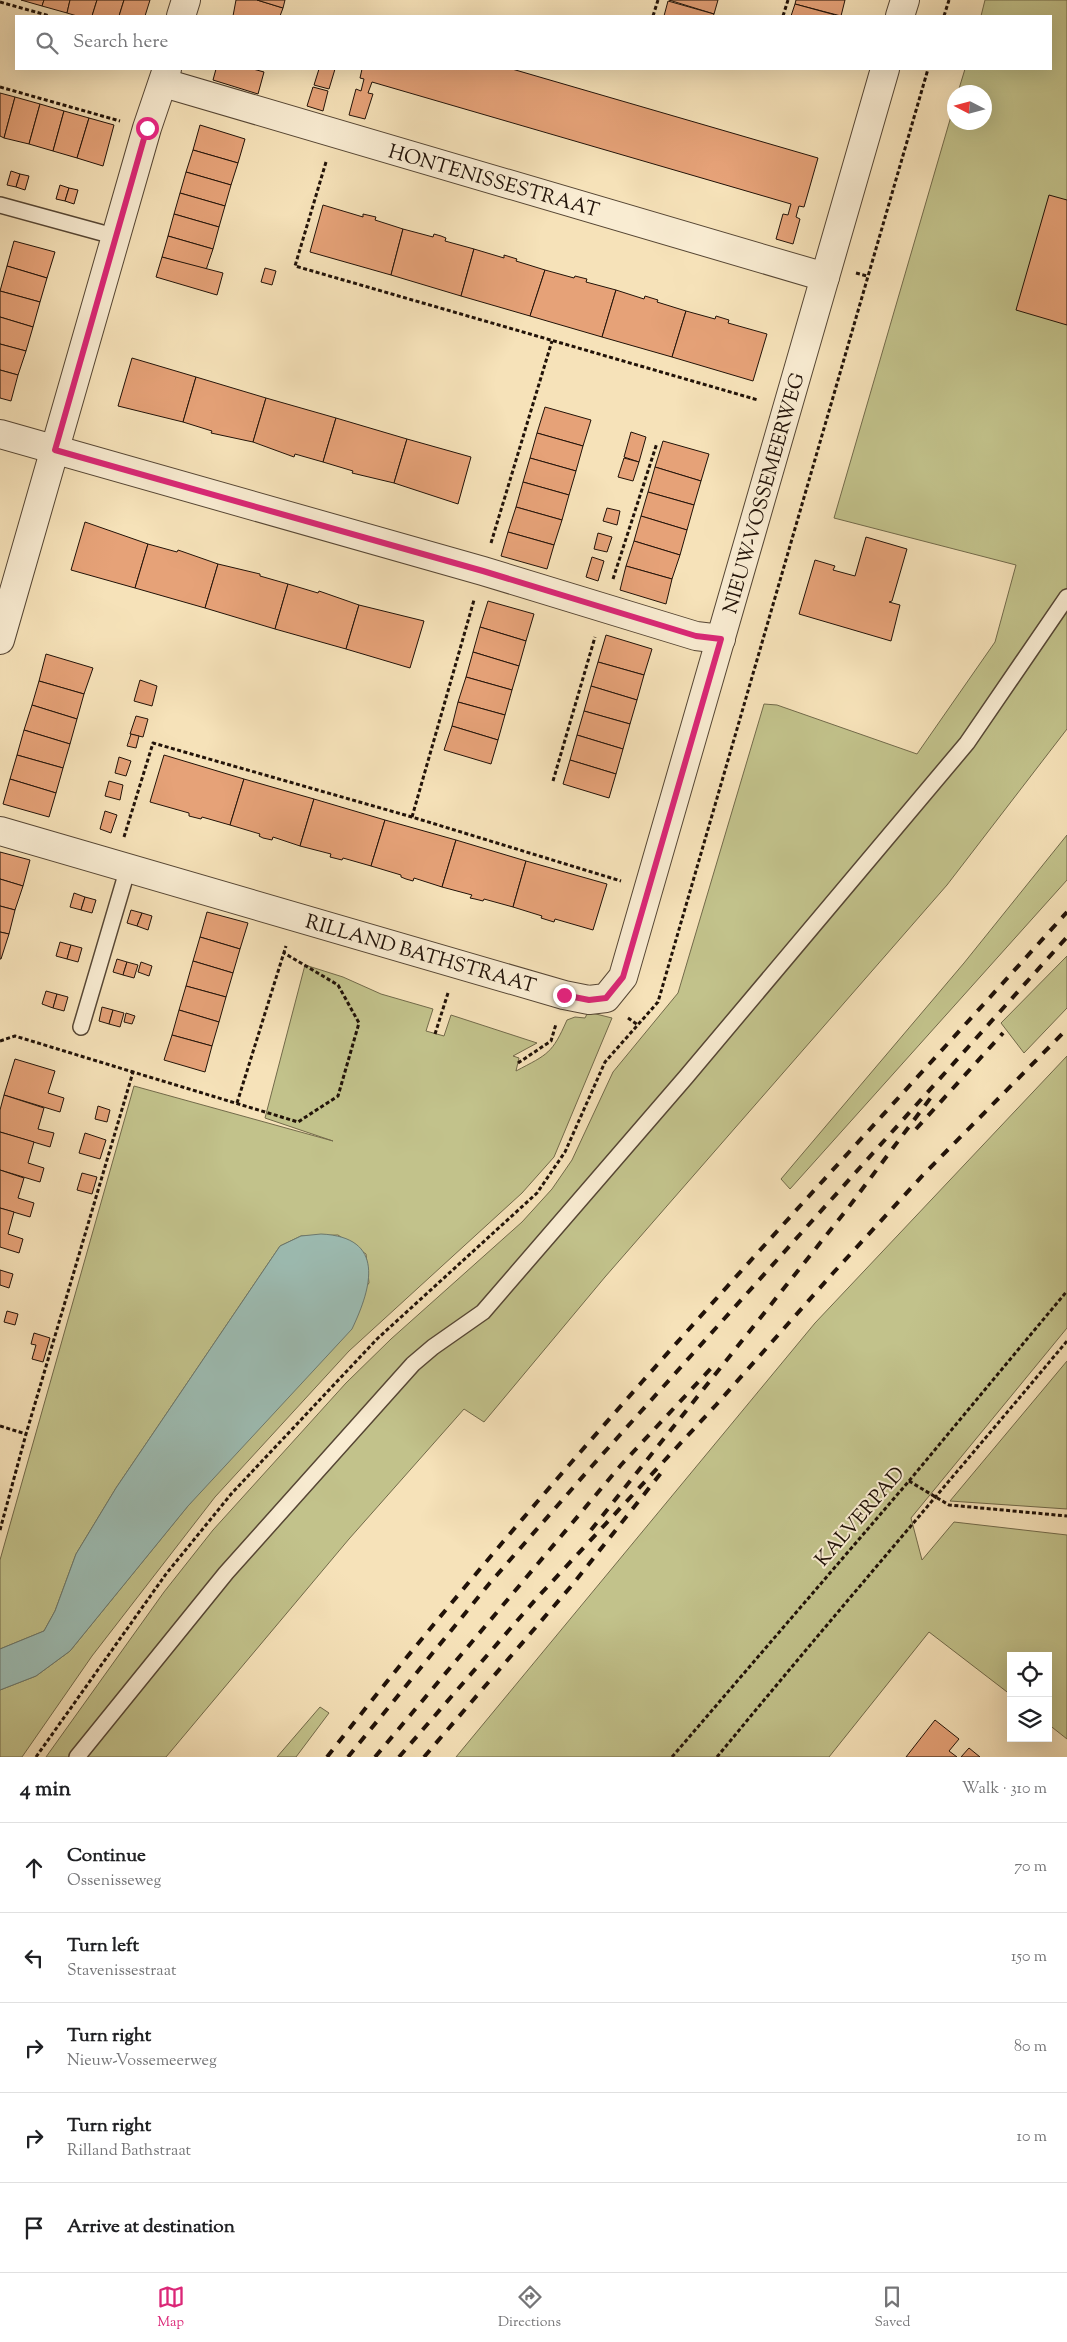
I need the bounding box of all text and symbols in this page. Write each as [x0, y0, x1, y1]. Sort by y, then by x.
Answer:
search box [15, 15, 1052, 70]
icon: search [33, 29, 61, 57]
text: Search here [73, 29, 168, 56]
north arrow [947, 85, 992, 130]
route start [136, 117, 159, 140]
street label: HONTENISSESTRAAT [384, 138, 602, 226]
street label: NIEUW-VOSSEMEERWEG [717, 370, 814, 617]
street label: RILLAND BATHSTRAAT [302, 909, 539, 1002]
route end [553, 984, 576, 1007]
street label: KALVERPAD [809, 1461, 913, 1574]
map controls [1007, 1652, 1052, 1742]
button: locate [1007, 1652, 1052, 1697]
button: layers [1007, 1697, 1052, 1742]
text: 4 min [20, 1775, 71, 1805]
text: Walk · 310 m [962, 1778, 1047, 1801]
text: Continue [67, 1843, 146, 1870]
icon: ahead [20, 1854, 48, 1882]
text: 70 m [1014, 1856, 1047, 1879]
text: Ossenisseweg [67, 1870, 161, 1893]
text: Turn left [67, 1933, 139, 1960]
icon: left [20, 1944, 48, 1972]
text: 150 m [1011, 1946, 1047, 1969]
text: Stavenissestraat [67, 1960, 176, 1983]
text: Turn right [67, 2023, 151, 2050]
icon: right [20, 2034, 48, 2062]
text: 80 m [1014, 2036, 1047, 2059]
text: Nieuw-Vossemeerweg [67, 2050, 217, 2073]
text: Turn right [67, 2113, 151, 2140]
icon: right [20, 2124, 48, 2152]
text: 10 m [1017, 2126, 1047, 2149]
text: Rilland Bathstraat [67, 2140, 191, 2163]
icon: arrive [20, 2214, 48, 2242]
text: Arrive at destination [67, 2214, 235, 2241]
tab: Map [157, 2283, 185, 2333]
tab: Directions [498, 2283, 561, 2333]
tab: Saved [874, 2283, 910, 2333]

